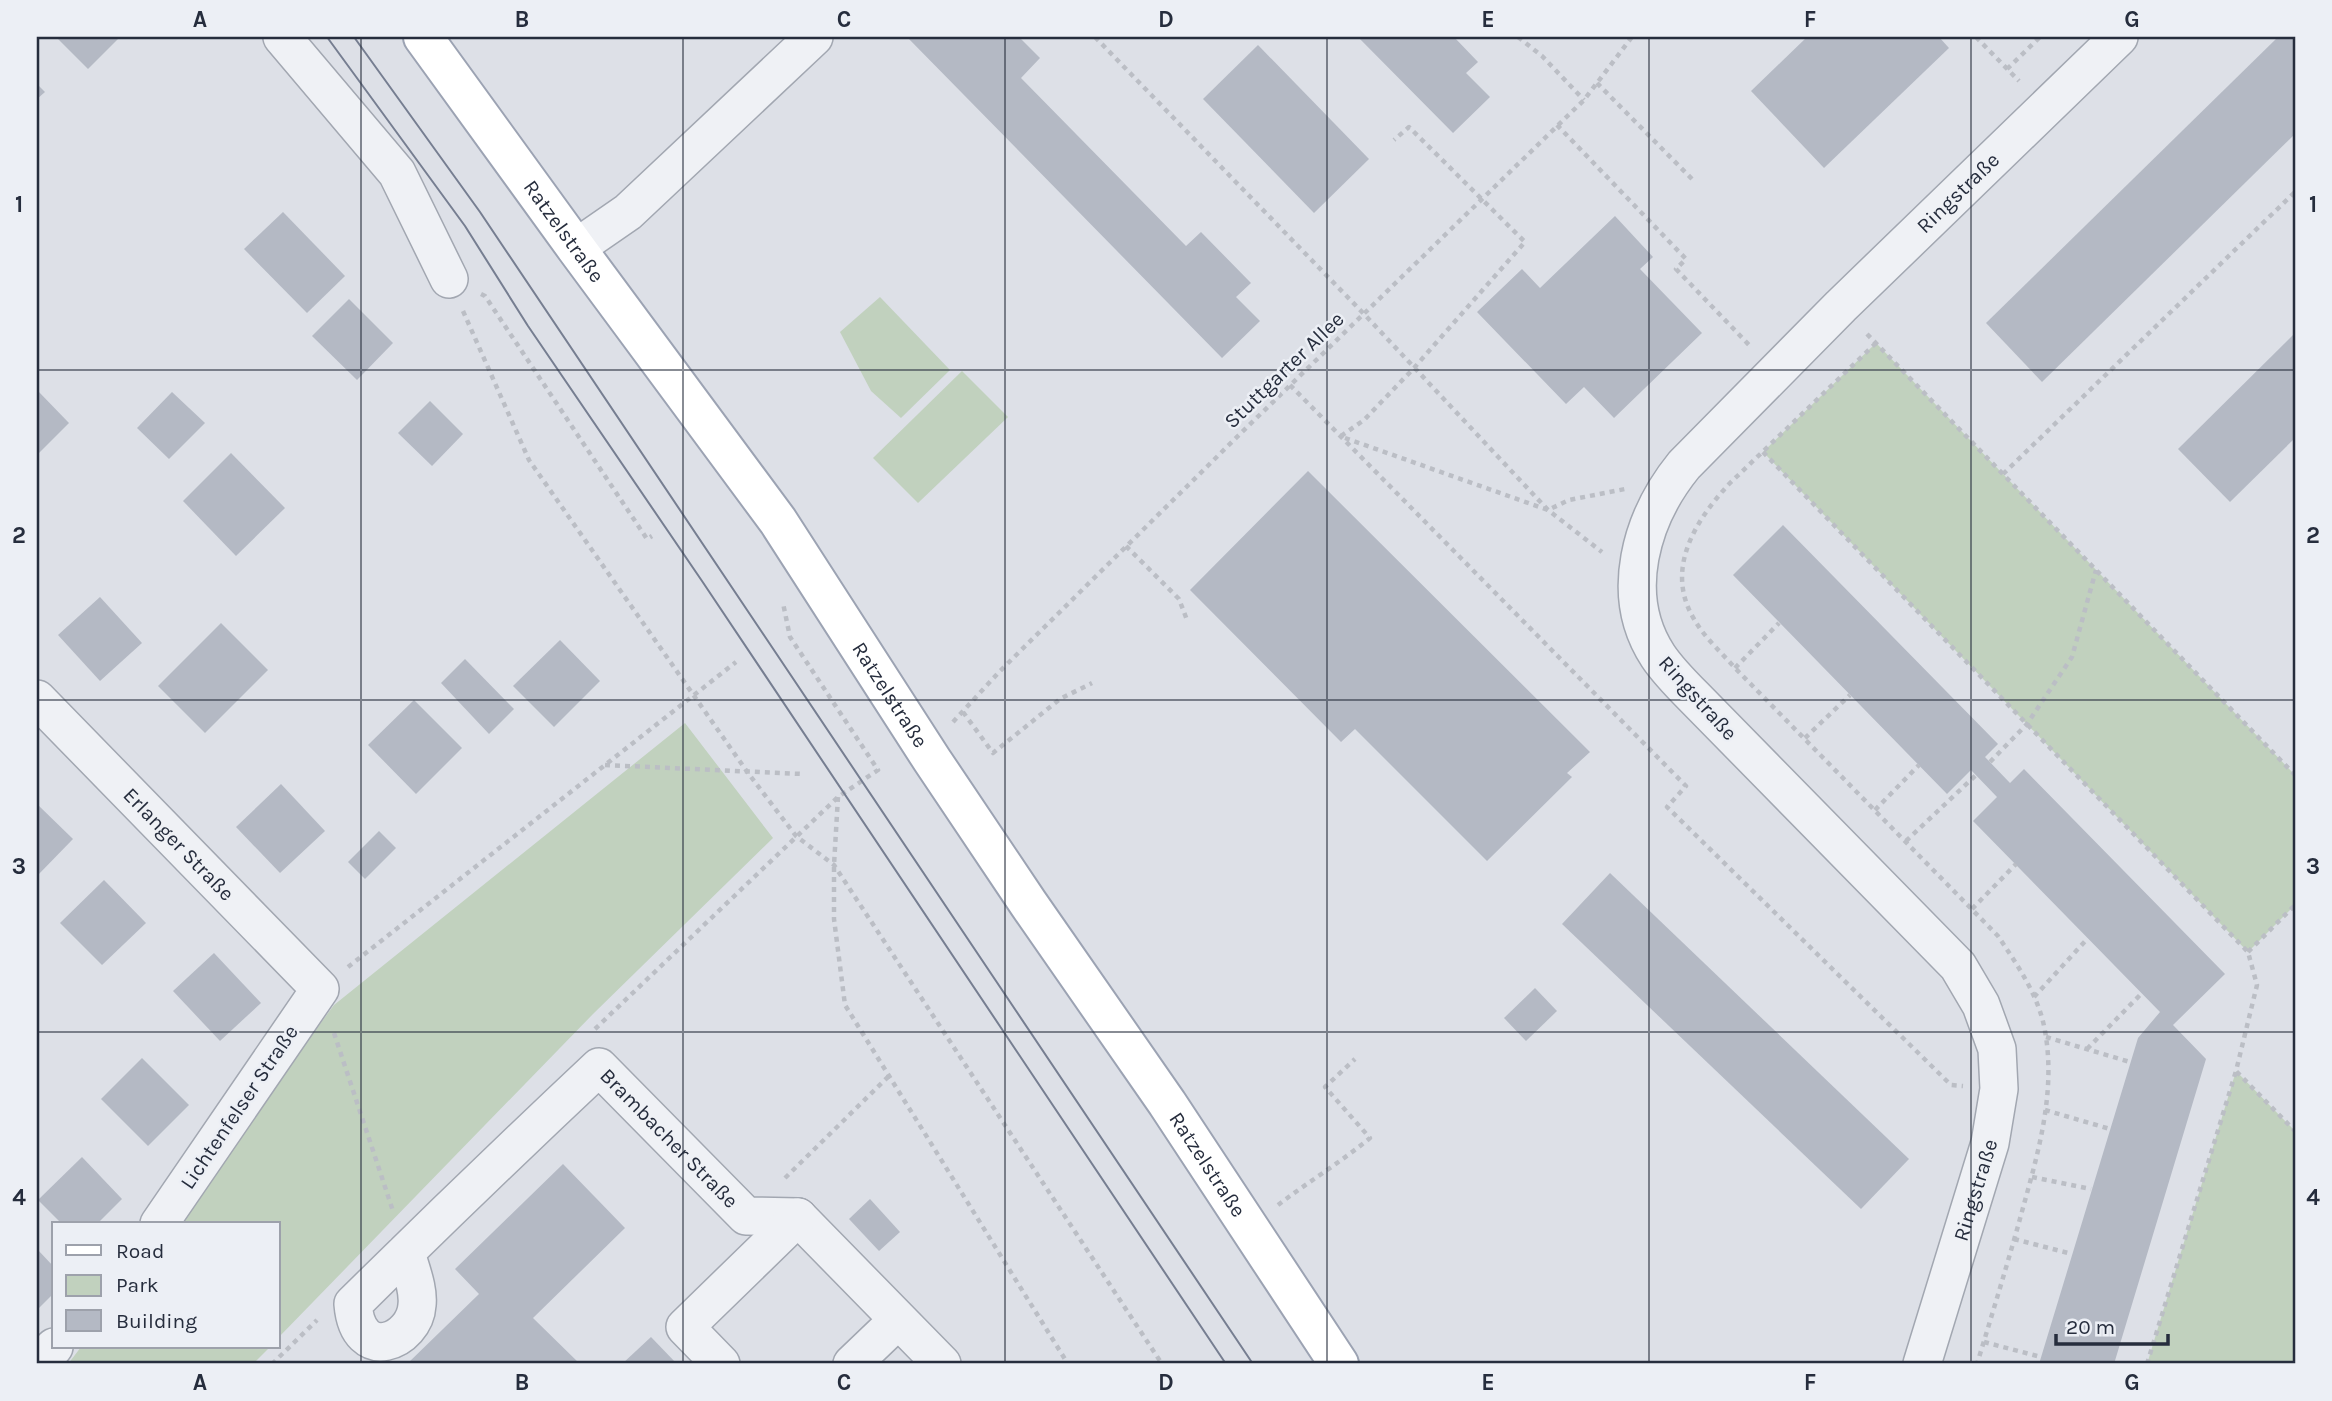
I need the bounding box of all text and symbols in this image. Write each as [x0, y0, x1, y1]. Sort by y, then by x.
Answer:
text: A [193, 6, 207, 33]
text: B [515, 6, 529, 33]
text: C [837, 6, 851, 33]
text: D [1158, 6, 1174, 33]
text: E [1481, 6, 1495, 33]
text: F [1804, 6, 1816, 33]
text: G [2124, 6, 2140, 33]
street label: Ringstraße [1912, 148, 2004, 238]
street label: Ratzelstraße [519, 175, 609, 287]
text: 1 [15, 191, 23, 218]
text: 1 [2309, 191, 2317, 218]
street label: Stuttgarter Allee [1219, 307, 1349, 433]
text: 2 [12, 522, 26, 549]
text: 2 [2306, 522, 2320, 549]
street label: Ratzelstraße [847, 638, 933, 752]
street label: Ringstraße [1654, 651, 1742, 745]
street label: Erlanger Straße [118, 783, 239, 906]
text: 3 [12, 853, 26, 880]
text: 3 [2306, 853, 2320, 880]
street label: Lichtenfelser Straße [175, 1020, 303, 1194]
street label: Brambacher Straße [595, 1063, 743, 1213]
street label: Ratzelstraße [1164, 1107, 1251, 1222]
street label: Ringstraße [1949, 1136, 2003, 1244]
text: 4 [12, 1184, 26, 1211]
text: 4 [2306, 1184, 2320, 1211]
legend [52, 1222, 280, 1348]
text: Road [116, 1239, 164, 1263]
text: Park [116, 1273, 159, 1297]
scale bar [2056, 1303, 2168, 1347]
text: Building [116, 1309, 197, 1333]
text: 20 m [2066, 1315, 2115, 1339]
text: A [193, 1369, 207, 1396]
text: B [515, 1369, 529, 1396]
text: C [837, 1369, 851, 1396]
text: D [1158, 1369, 1174, 1396]
text: E [1481, 1369, 1495, 1396]
text: F [1804, 1369, 1816, 1396]
text: G [2124, 1369, 2140, 1396]

